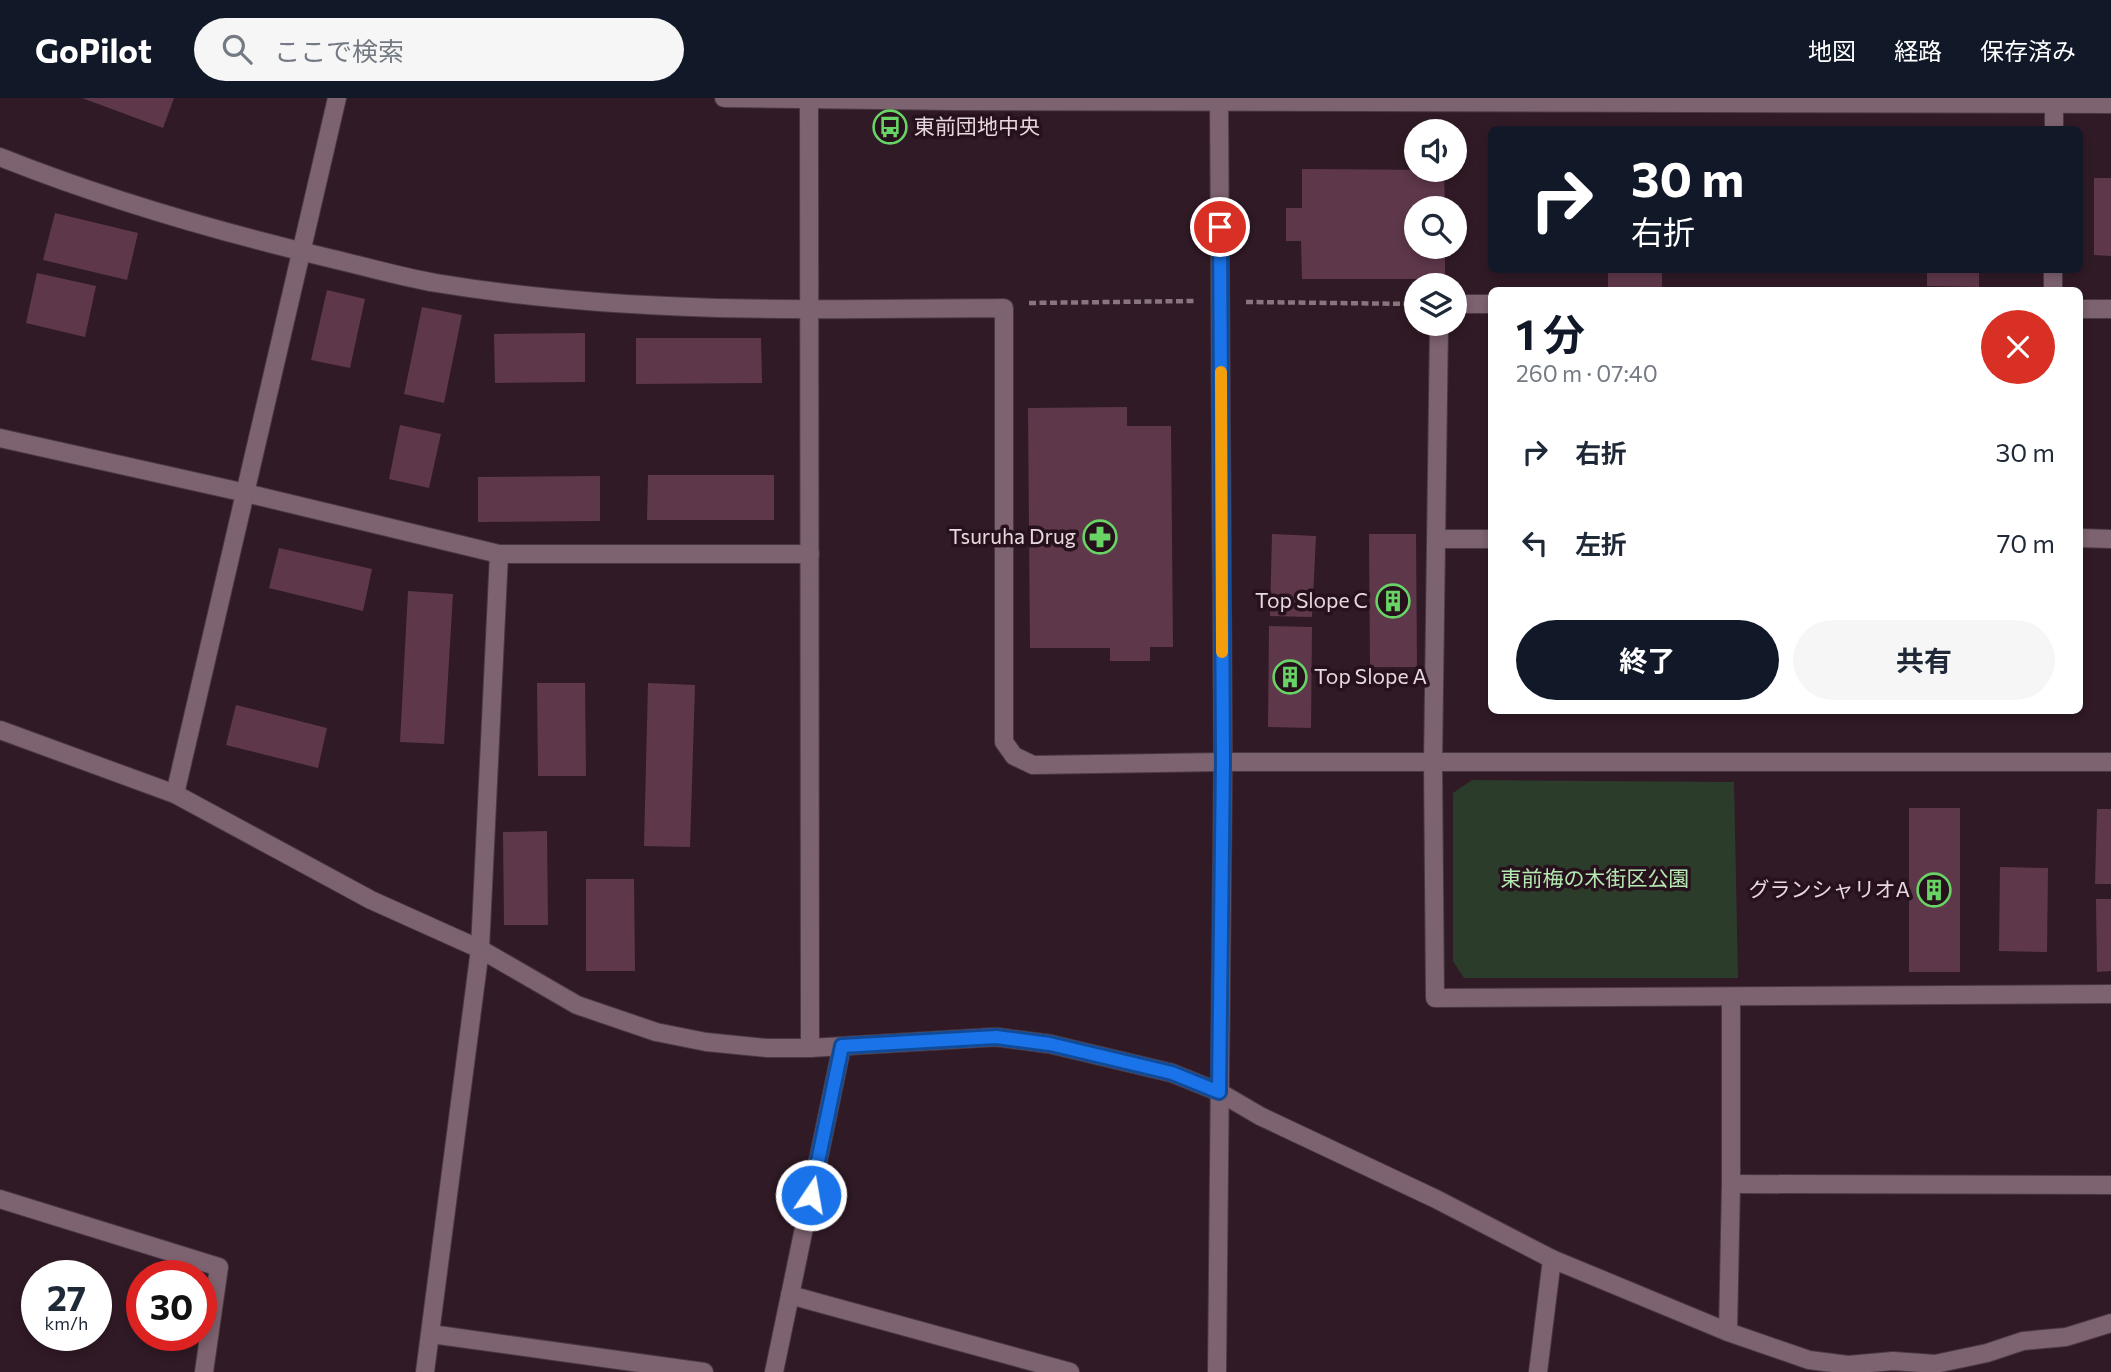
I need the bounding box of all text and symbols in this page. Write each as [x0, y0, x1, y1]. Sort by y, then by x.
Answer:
search box [194, 18, 684, 81]
text: GoPilot [35, 29, 152, 70]
icon: search [218, 30, 256, 68]
text: ここで検索 [274, 35, 404, 66]
text: 地図 [1808, 36, 1856, 65]
text: 経路 [1894, 36, 1942, 65]
text: 保存済み [1980, 36, 2076, 65]
bus stop icon: 東前団地中央 [871, 108, 909, 146]
place label: 東前団地中央 [914, 113, 1040, 138]
map controls [1404, 119, 1467, 336]
button: sound [1404, 119, 1467, 182]
text: 30 m [1631, 147, 1744, 207]
icon: right [1516, 154, 1607, 245]
button: search [1404, 196, 1467, 259]
pin [1190, 197, 1250, 257]
icon: arrive [1201, 208, 1239, 246]
text: 右折 [1631, 211, 1695, 251]
button: layers [1404, 273, 1467, 336]
text: 1 分 [1516, 307, 1585, 359]
button: close [1981, 310, 2055, 384]
text: 260 m · 07:40 [1516, 359, 1658, 387]
icon: right [1516, 433, 1554, 471]
text: 30 m [1996, 436, 2055, 467]
text: 右折 [1575, 437, 1627, 468]
pharmacy icon: Tsuruha Drug [1081, 518, 1119, 556]
place label: Tsuruha Drug [949, 523, 1076, 548]
icon: left [1516, 524, 1554, 562]
text: 70 m [1997, 527, 2055, 558]
text: 左折 [1575, 528, 1627, 559]
building icon: Top Slope C [1374, 582, 1412, 620]
place label: Top Slope C [1255, 587, 1368, 612]
button: 終了 [1516, 620, 1779, 700]
button: 共有 [1793, 620, 2055, 700]
building icon: Top Slope A [1271, 658, 1309, 696]
place label: Top Slope A [1314, 663, 1427, 688]
park label: 東前梅の木街区公園 [1501, 865, 1690, 890]
building icon: グランシャリオA [1915, 871, 1953, 909]
place label: グランシャリオA [1749, 876, 1910, 901]
position arrow [774, 1158, 848, 1232]
speed limit sign: 30 [126, 1260, 217, 1351]
text: 27 [47, 1275, 86, 1318]
text: km/h [45, 1312, 88, 1334]

